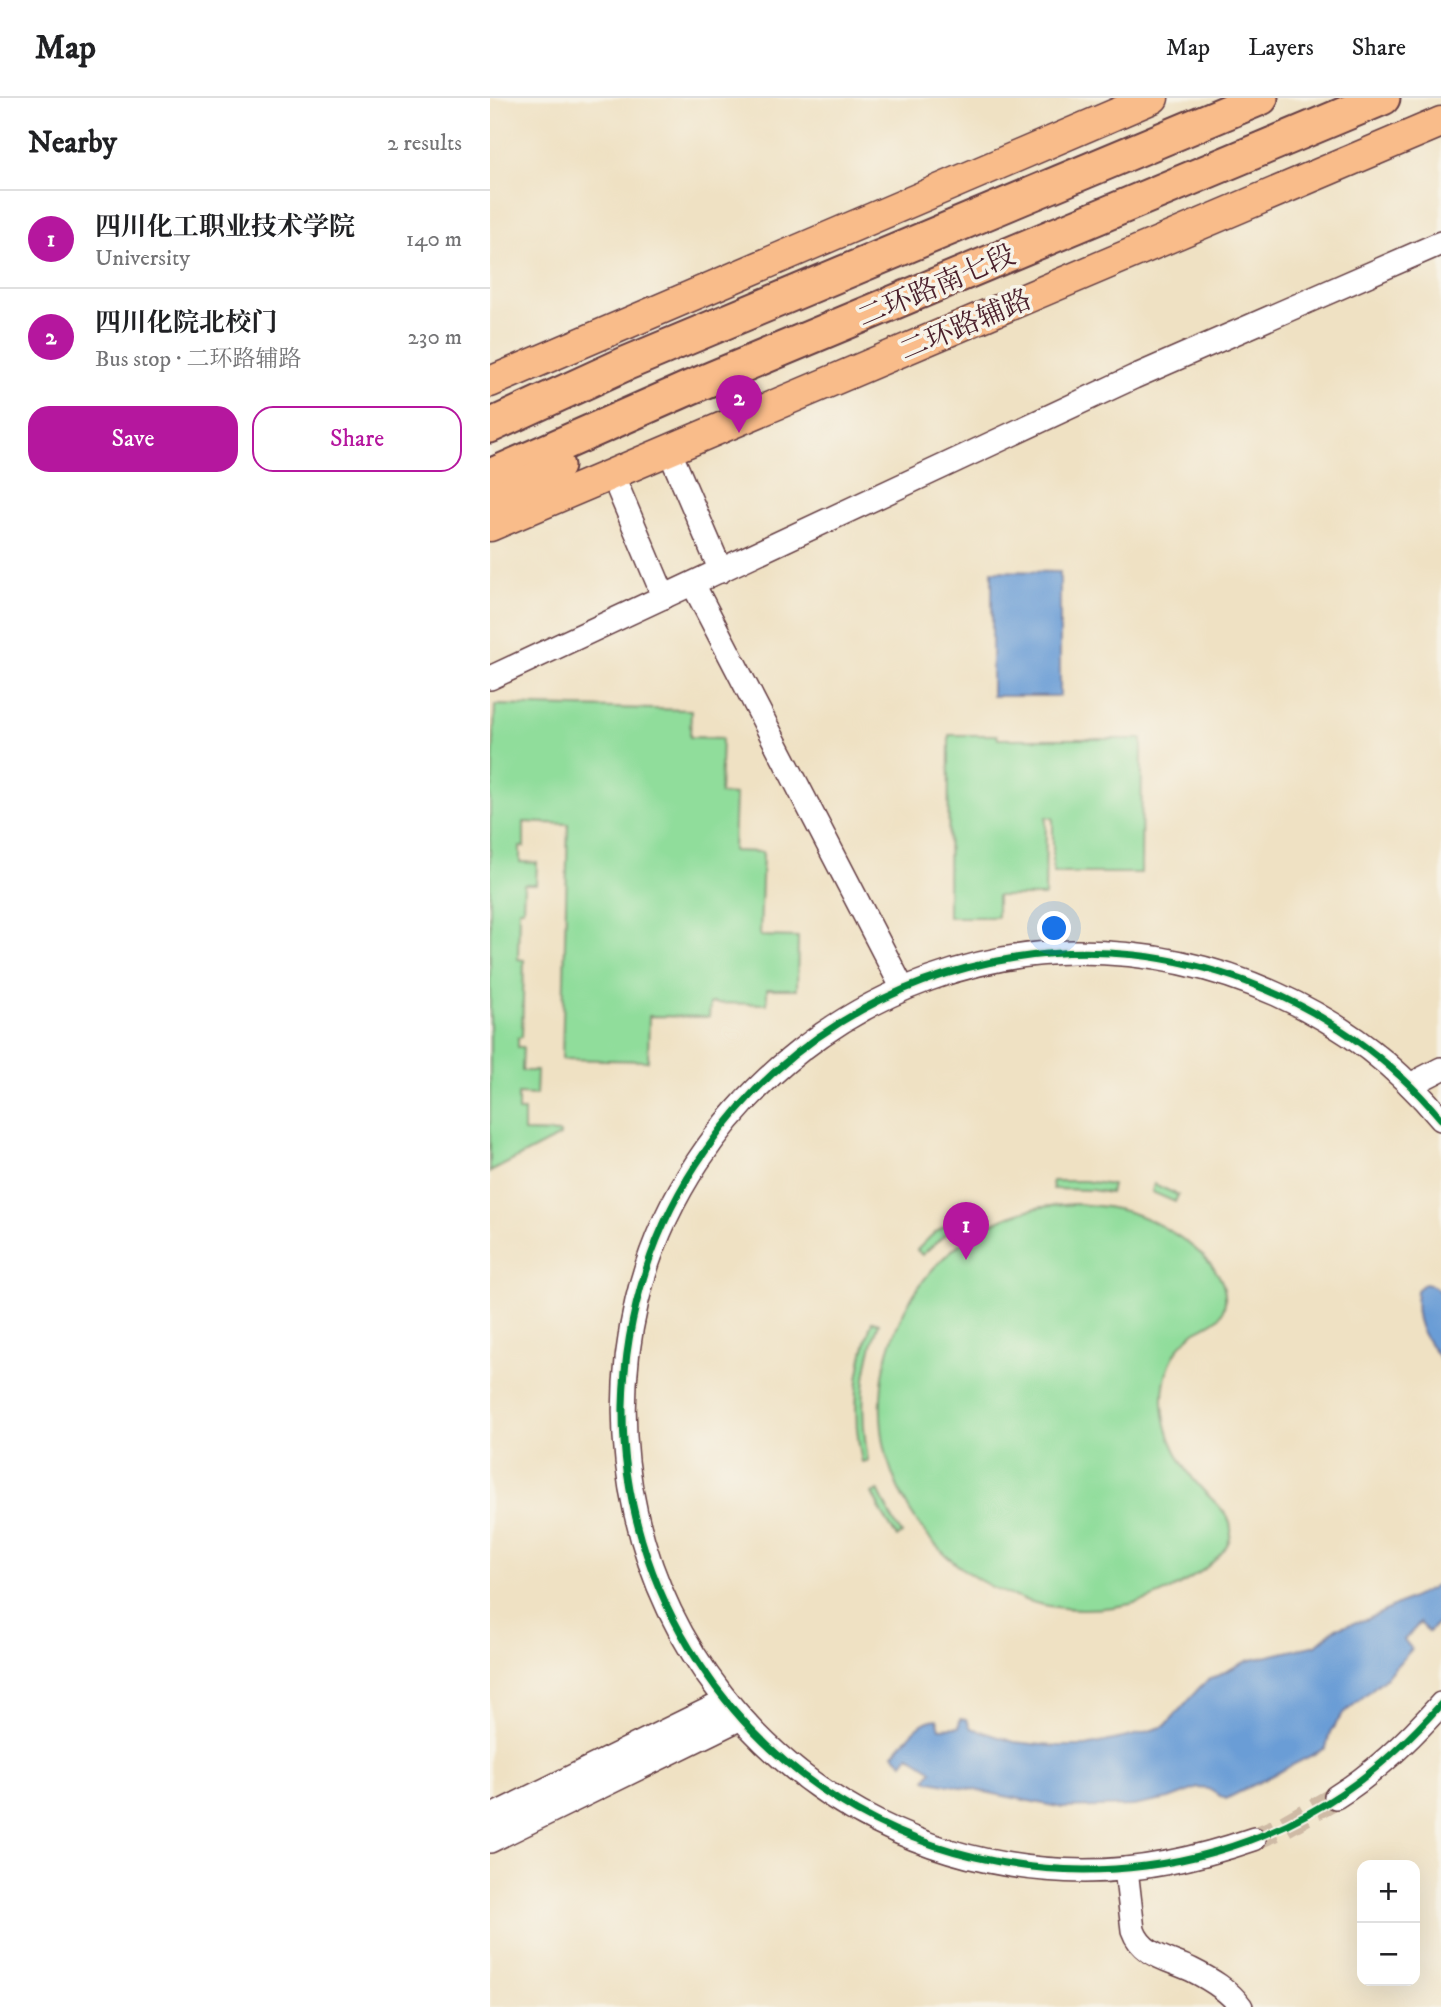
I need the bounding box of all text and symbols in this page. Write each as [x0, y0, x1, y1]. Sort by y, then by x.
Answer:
text: Map [35, 28, 96, 69]
text: Map [1166, 33, 1210, 63]
text: Layers [1248, 33, 1314, 63]
text: Share [1352, 33, 1406, 63]
text: Nearby [28, 125, 117, 162]
text: 2 results [387, 129, 462, 158]
text: 四川化工职业技术学院 [95, 211, 355, 244]
text: 1 [47, 225, 55, 254]
text: 140 m [406, 225, 462, 254]
street label: 二环路南七段 [852, 237, 1021, 335]
text: University [95, 244, 190, 273]
street label: 二环路辅路 [894, 282, 1037, 369]
text: 四川化院北校门 [95, 307, 277, 340]
text: 2 [45, 323, 57, 352]
text: 230 m [408, 323, 462, 352]
text: Bus stop · 二环路辅路 [95, 345, 301, 374]
pin: 2 [716, 375, 762, 433]
button: Save [28, 406, 238, 472]
button: Share [252, 406, 462, 472]
your location [1037, 911, 1071, 945]
pin: 1 [943, 1202, 989, 1260]
map controls [1357, 1860, 1420, 1986]
button: + [1357, 1860, 1420, 1923]
button: − [1357, 1923, 1420, 1986]

